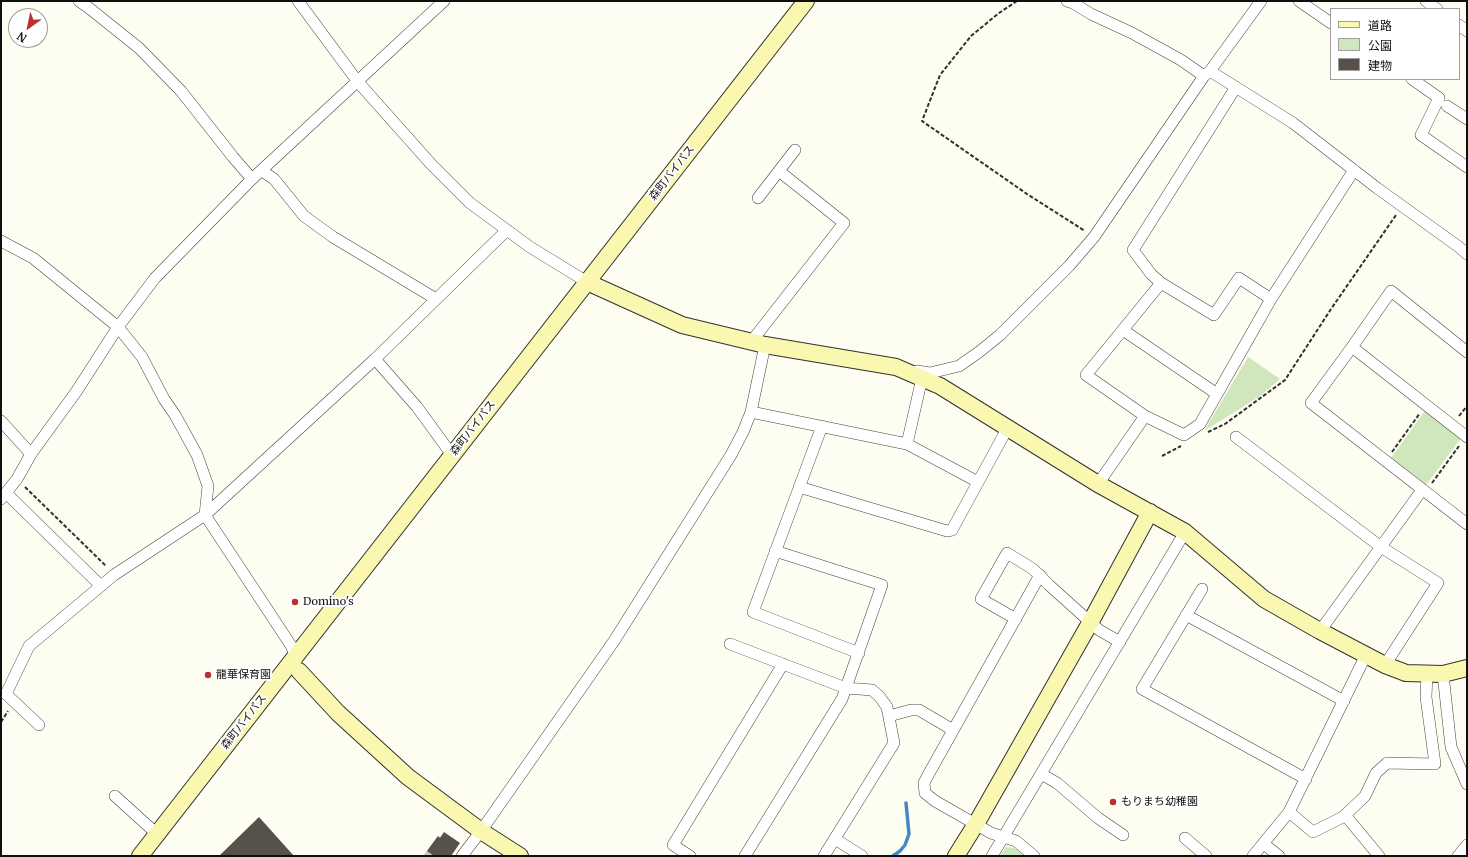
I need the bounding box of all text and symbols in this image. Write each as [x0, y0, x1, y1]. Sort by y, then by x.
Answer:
north arrow [8, 8, 48, 48]
legend [1330, 8, 1460, 80]
text: 道路 [1368, 18, 1392, 33]
text: N [15, 29, 29, 45]
text: 公園 [1368, 38, 1392, 53]
text: 建物 [1368, 58, 1392, 73]
street label: 森町バイパス [646, 143, 698, 203]
street label: 森町バイパス [447, 398, 499, 458]
place label: Domino's [303, 595, 354, 609]
marker: Domino's [290, 597, 300, 607]
place label: 龍華保育園 [216, 668, 271, 682]
marker: 龍華保育園 [203, 670, 213, 680]
street label: 森町バイパス [218, 692, 270, 752]
place label: もりまち幼稚園 [1121, 795, 1198, 809]
marker: もりまち幼稚園 [1108, 797, 1118, 807]

